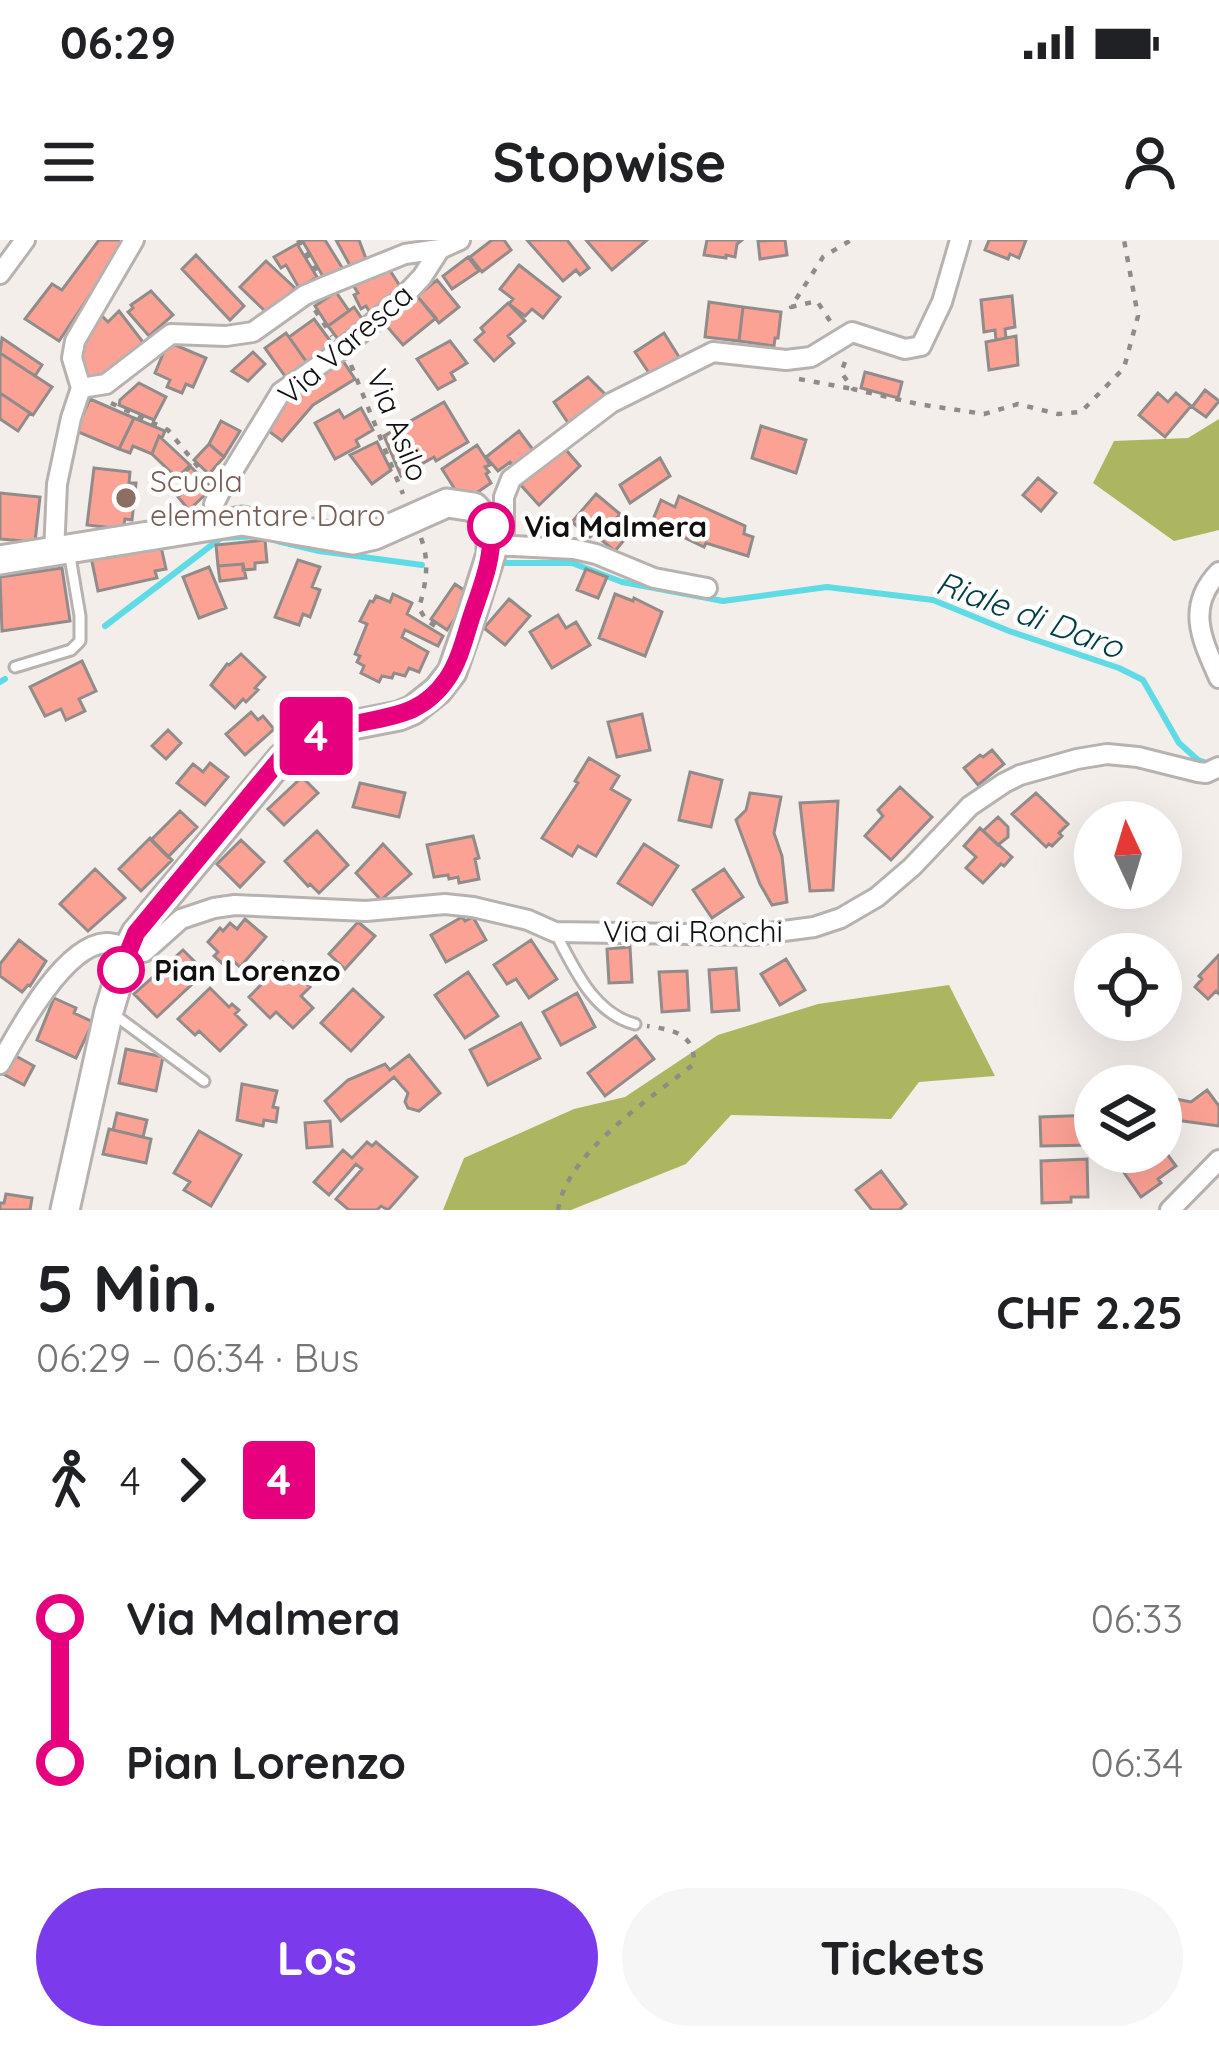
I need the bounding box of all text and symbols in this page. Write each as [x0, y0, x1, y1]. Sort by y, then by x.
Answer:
text: 06:29 [60, 14, 176, 70]
text: Stopwise [493, 128, 726, 196]
icon: menu [36, 129, 102, 195]
icon: person [1117, 129, 1183, 195]
street label: Via Varesca [270, 275, 420, 413]
street label: Via Asilo [358, 363, 438, 487]
place label: Scuola elementare Daro [150, 462, 385, 534]
marker: Scuola elementare Daro [113, 485, 139, 511]
marker: Via Malmera [469, 504, 513, 548]
place label: Via Malmera [524, 507, 707, 545]
water label: Riale di Daro [931, 561, 1131, 667]
line badge: 4 [277, 697, 355, 775]
text: 4 [304, 709, 328, 762]
north arrow [1074, 801, 1182, 909]
map controls [1074, 801, 1182, 1173]
street label: Via ai Ronchi [603, 912, 783, 950]
button: locate [1074, 933, 1182, 1041]
marker: Pian Lorenzo [99, 948, 143, 992]
place label: Pian Lorenzo [154, 951, 341, 989]
button: layers [1074, 1065, 1182, 1173]
text: 5 Min. [36, 1246, 218, 1329]
text: CHF 2.25 [996, 1284, 1183, 1340]
text: 06:29 – 06:34 · Bus [36, 1333, 359, 1382]
icon: walk [36, 1447, 102, 1513]
icon: forward [159, 1447, 225, 1513]
text: 4 [267, 1453, 291, 1506]
text: 4 [120, 1456, 141, 1505]
text: Via Malmera [126, 1590, 401, 1646]
text: 06:33 [1091, 1594, 1183, 1643]
text: Pian Lorenzo [126, 1734, 406, 1790]
text: 06:34 [1091, 1738, 1183, 1787]
button: Los [36, 1888, 598, 2026]
button: Tickets [622, 1888, 1183, 2026]

